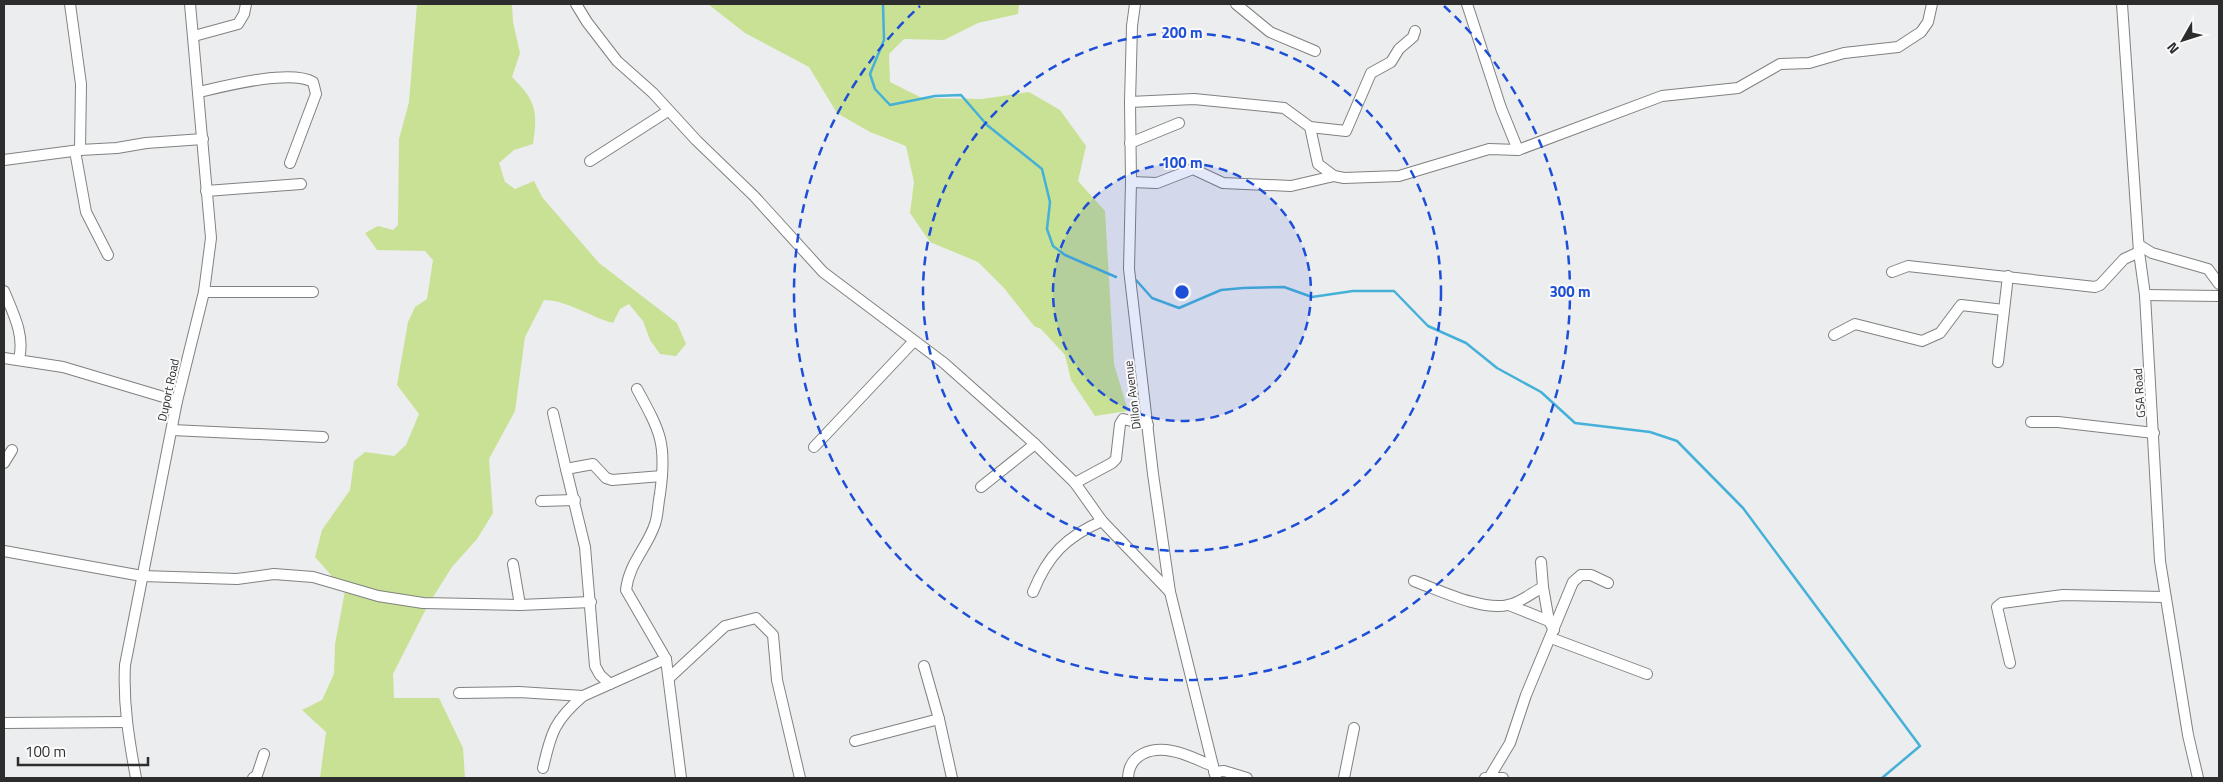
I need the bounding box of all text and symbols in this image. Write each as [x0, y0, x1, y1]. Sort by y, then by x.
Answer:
north arrow [2158, 15, 2208, 65]
text: 200 m [1161, 21, 1203, 44]
text: N [2161, 38, 2184, 59]
text: 100 m [1161, 151, 1203, 174]
text: 300 m [1549, 280, 1591, 303]
centre of rings [1173, 283, 1191, 301]
street label: Duport Road [152, 357, 184, 423]
street label: Dillon Avenue [1118, 360, 1146, 430]
street label: GSA Road [2128, 368, 2150, 418]
scale bar [18, 734, 148, 766]
text: 100 m [25, 740, 66, 763]

